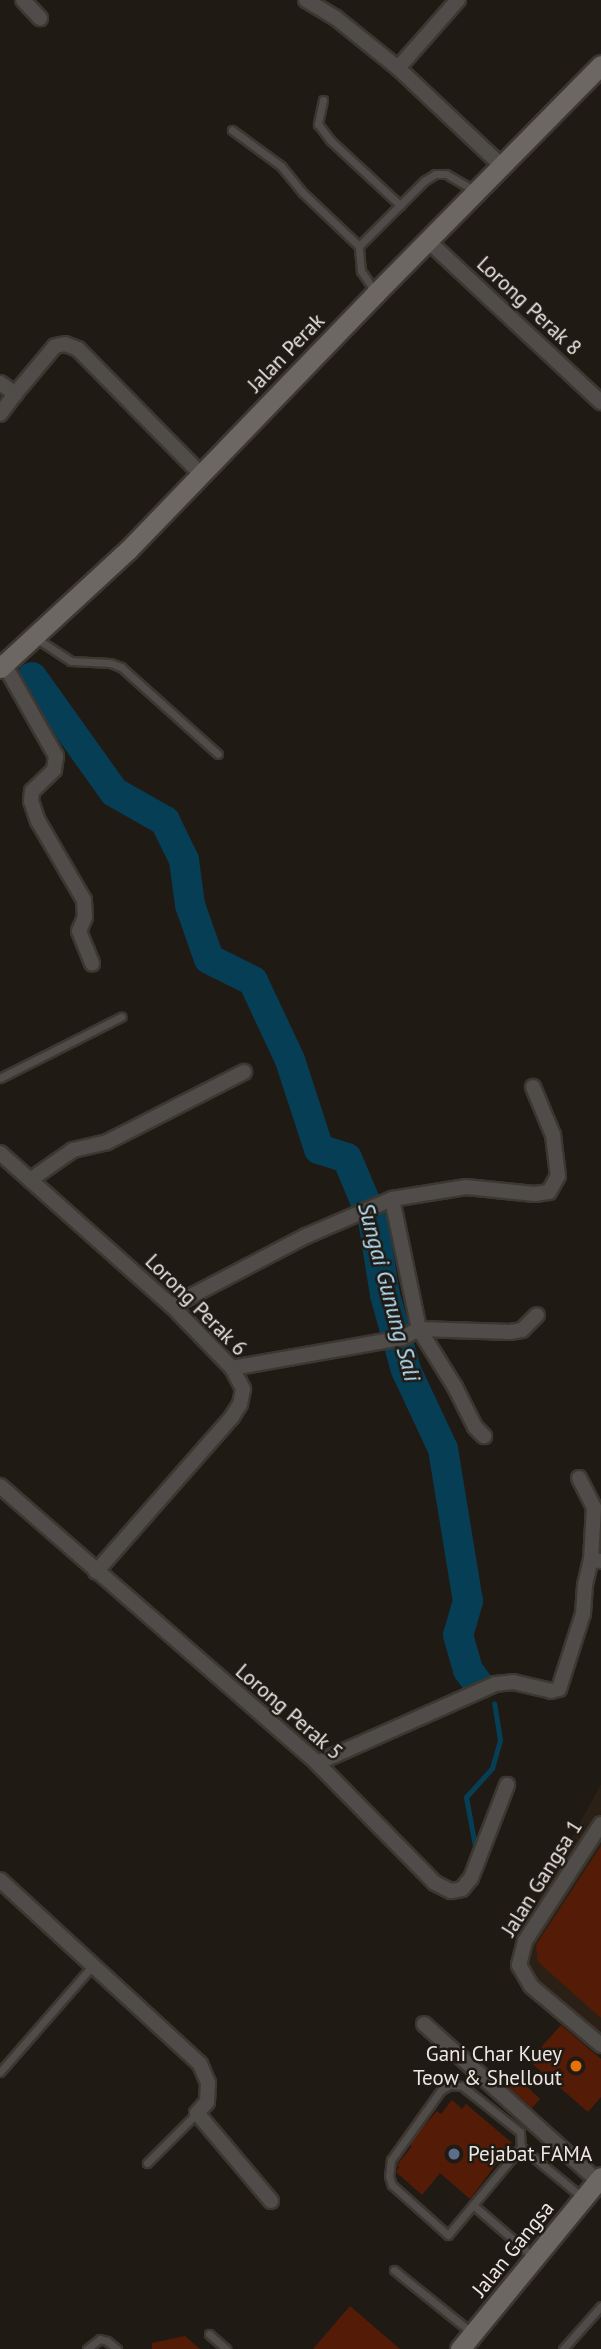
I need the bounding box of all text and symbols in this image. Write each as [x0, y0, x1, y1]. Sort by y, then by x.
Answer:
street label: Lorong Perak 8 [471, 251, 587, 361]
street label: Jalan Perak [242, 308, 330, 398]
water label: Sungai Gunung Sali [352, 1200, 426, 1384]
street label: Lorong Perak 6 [140, 1249, 252, 1361]
street label: Lorong Perak 5 [230, 1659, 348, 1765]
street label: Jalan Gangsa 1 [496, 1815, 588, 1941]
place label: Gani Char Kuey Teow & Shellout [413, 2041, 562, 2091]
marker: Gani Char Kuey Teow & Shellout [568, 2058, 584, 2074]
place label: Pejabat FAMA [468, 2141, 592, 2167]
marker: Pejabat FAMA [446, 2146, 462, 2162]
street label: Jalan Gangsa [467, 2196, 559, 2302]

